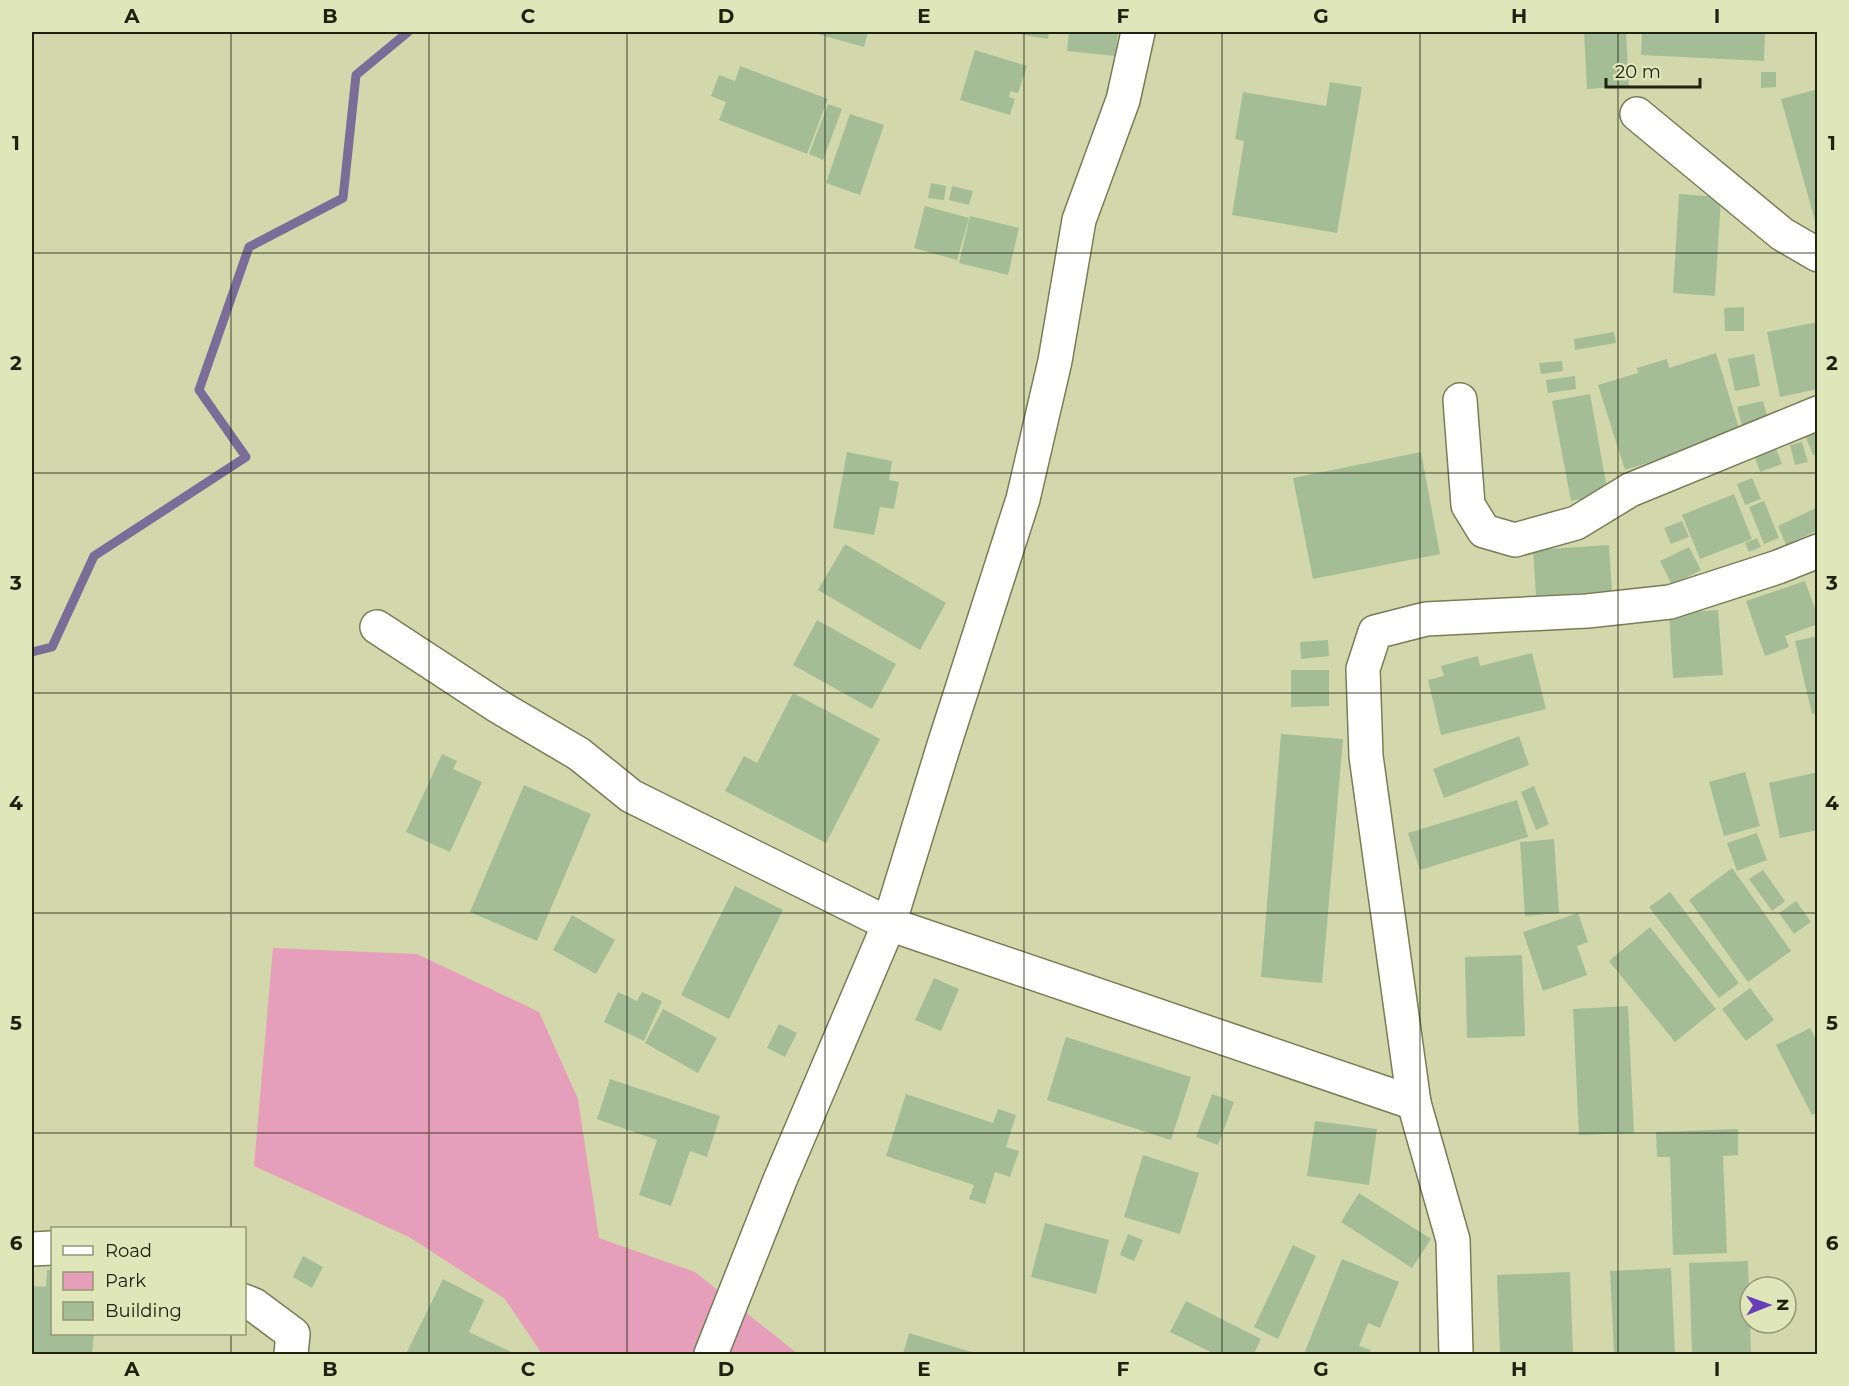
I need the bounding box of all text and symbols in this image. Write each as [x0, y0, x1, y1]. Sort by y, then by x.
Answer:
text: A [123, 4, 140, 28]
text: B [322, 4, 338, 28]
text: C [521, 4, 536, 28]
text: D [718, 4, 734, 28]
text: E [917, 4, 931, 28]
text: F [1117, 4, 1130, 28]
text: G [1313, 4, 1329, 28]
text: H [1511, 4, 1527, 28]
text: I [1714, 4, 1720, 28]
scale bar [1606, 51, 1700, 89]
text: 20 m [1615, 61, 1661, 83]
text: 1 [12, 131, 20, 155]
text: 1 [1828, 131, 1836, 155]
text: 2 [10, 351, 22, 375]
text: 2 [1826, 351, 1838, 375]
text: 3 [9, 571, 22, 595]
text: 3 [1825, 571, 1838, 595]
text: 4 [9, 791, 23, 815]
text: 4 [1825, 791, 1839, 815]
text: 5 [10, 1011, 22, 1035]
text: 5 [1826, 1011, 1838, 1035]
legend [51, 1227, 246, 1335]
text: 6 [10, 1231, 23, 1255]
text: 6 [1826, 1231, 1839, 1255]
text: Road [105, 1240, 152, 1262]
text: Park [105, 1270, 146, 1292]
north arrow [1738, 1275, 1798, 1335]
text: N [1773, 1298, 1792, 1311]
text: Building [105, 1300, 182, 1322]
text: A [123, 1357, 140, 1381]
text: B [322, 1357, 338, 1381]
text: C [521, 1357, 536, 1381]
text: D [718, 1357, 734, 1381]
text: E [917, 1357, 931, 1381]
text: F [1117, 1357, 1130, 1381]
text: G [1313, 1357, 1329, 1381]
text: H [1511, 1357, 1527, 1381]
text: I [1714, 1357, 1720, 1381]

